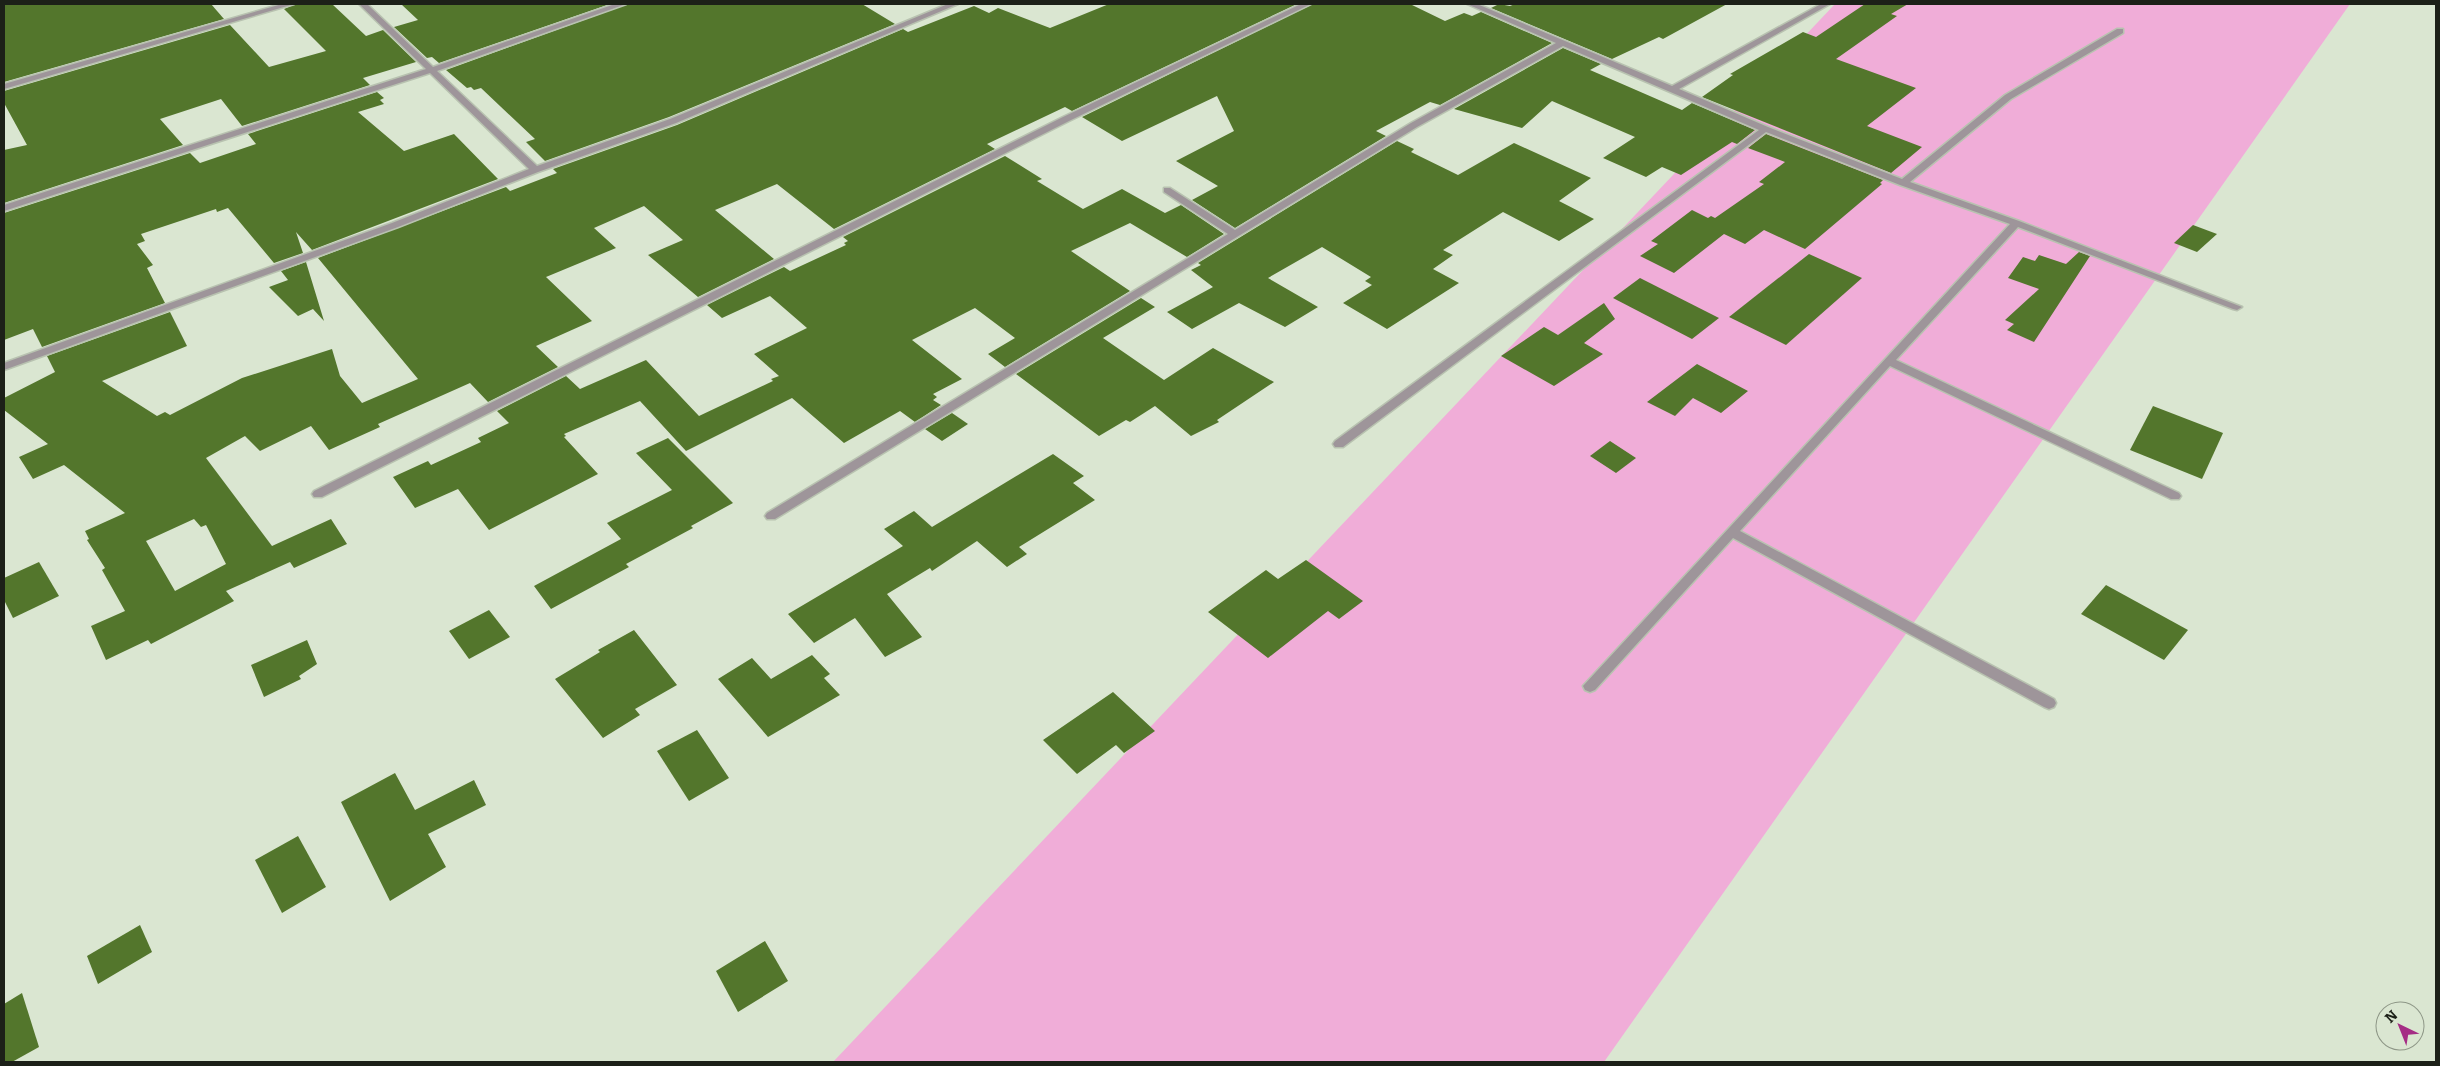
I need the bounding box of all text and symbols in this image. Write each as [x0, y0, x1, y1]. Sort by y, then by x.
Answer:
north arrow [2375, 1001, 2425, 1051]
text: N [2382, 1007, 2401, 1027]

